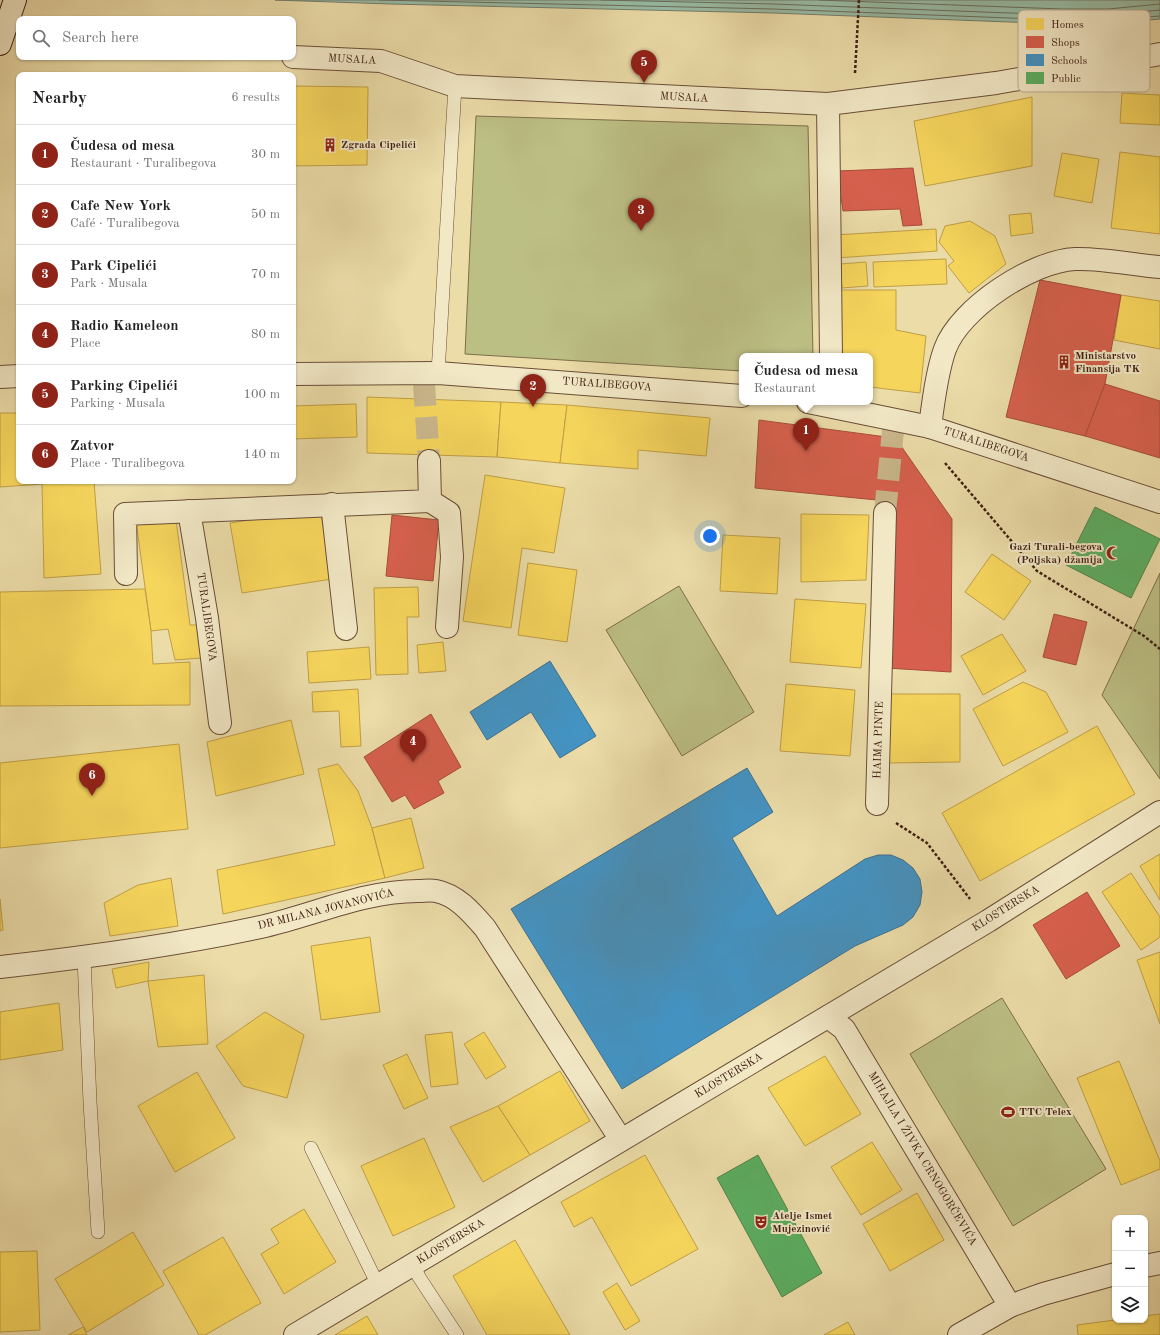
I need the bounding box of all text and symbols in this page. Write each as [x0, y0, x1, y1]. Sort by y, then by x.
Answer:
legend [1018, 10, 1150, 92]
search box [16, 16, 296, 60]
text: Homes [1051, 20, 1084, 31]
icon: search [30, 27, 52, 49]
text: Search here [62, 31, 139, 46]
text: Shops [1051, 38, 1080, 49]
pin: 5 [631, 50, 657, 83]
street label: MUSALA [327, 53, 377, 67]
text: Schools [1051, 56, 1087, 67]
text: Public [1051, 74, 1081, 85]
text: Nearby [32, 90, 87, 107]
text: 6 results [231, 91, 280, 104]
street label: MUSALA [659, 91, 709, 105]
building icon: Zgrada Cipelići [322, 137, 338, 153]
text: Čudesa od mesa [70, 139, 175, 154]
place label: Zgrada Cipelići [341, 140, 416, 151]
text: 1 [41, 148, 49, 161]
text: 30 m [251, 148, 280, 161]
text: Restaurant · Turalibegova [70, 157, 217, 170]
pin: 3 [628, 198, 654, 231]
text: Cafe New York [70, 199, 171, 214]
text: 2 [41, 208, 49, 221]
text: 50 m [251, 208, 280, 221]
text: Café · Turalibegova [70, 217, 180, 230]
text: Park Cipelići [70, 259, 157, 274]
text: 3 [41, 268, 49, 281]
text: 70 m [251, 268, 280, 281]
text: Park · Musala [70, 277, 148, 290]
text: Radio Kameleon [70, 319, 179, 334]
text: 4 [41, 328, 49, 341]
text: 80 m [251, 328, 280, 341]
text: Place [70, 337, 100, 350]
place label: Ministarstvo Finansija TK [1075, 351, 1140, 375]
popup [739, 353, 873, 405]
building icon: Ministarstvo Finansija TK [1056, 354, 1072, 370]
text: Čudesa od mesa [754, 364, 858, 379]
pin: 2 [520, 374, 546, 407]
street label: TURALIBEGOVA [562, 376, 653, 394]
text: Parking Cipelići [70, 379, 178, 394]
text: Restaurant [754, 382, 816, 395]
text: 5 [41, 388, 49, 401]
text: 100 m [243, 388, 280, 401]
text: Parking · Musala [70, 397, 165, 410]
pin: 1 [793, 418, 819, 451]
street label: TURALIBEGOVA [942, 426, 1031, 464]
text: Zatvor [70, 439, 114, 454]
text: 6 [41, 448, 49, 461]
text: 140 m [243, 448, 280, 461]
text: Place · Turalibegova [70, 457, 185, 470]
your location [700, 526, 720, 546]
place label: Gazi Turali-begova (Poljska) džamija [1009, 542, 1102, 566]
mosque icon: Gazi Turali-begova (Poljska) džamija [1105, 545, 1121, 561]
street label: TURALIBEGOVA [194, 572, 218, 663]
street label: HAIMA PINTE [872, 701, 886, 779]
pin: 4 [400, 729, 426, 762]
pin: 6 [79, 763, 105, 796]
street label: KLOSTERSKA [970, 884, 1042, 934]
street label: DR MILANA JOVANOVIĆA [256, 886, 396, 932]
street label: KLOSTERSKA [693, 1051, 765, 1101]
street label: MIHAJLA I ŽIVKA CRNOGORČEVIĆA [866, 1069, 981, 1248]
sports icon: TTC Telex [1000, 1104, 1016, 1120]
place label: TTC Telex [1019, 1107, 1072, 1118]
place label: Atelje Ismet Mujezinović [772, 1211, 832, 1235]
theatre icon: Atelje Ismet Mujezinović [753, 1214, 769, 1230]
map controls [1112, 1215, 1148, 1323]
button: + [1112, 1215, 1148, 1251]
street label: KLOSTERSKA [415, 1217, 487, 1267]
button: − [1112, 1251, 1148, 1287]
button: layers [1112, 1287, 1148, 1323]

